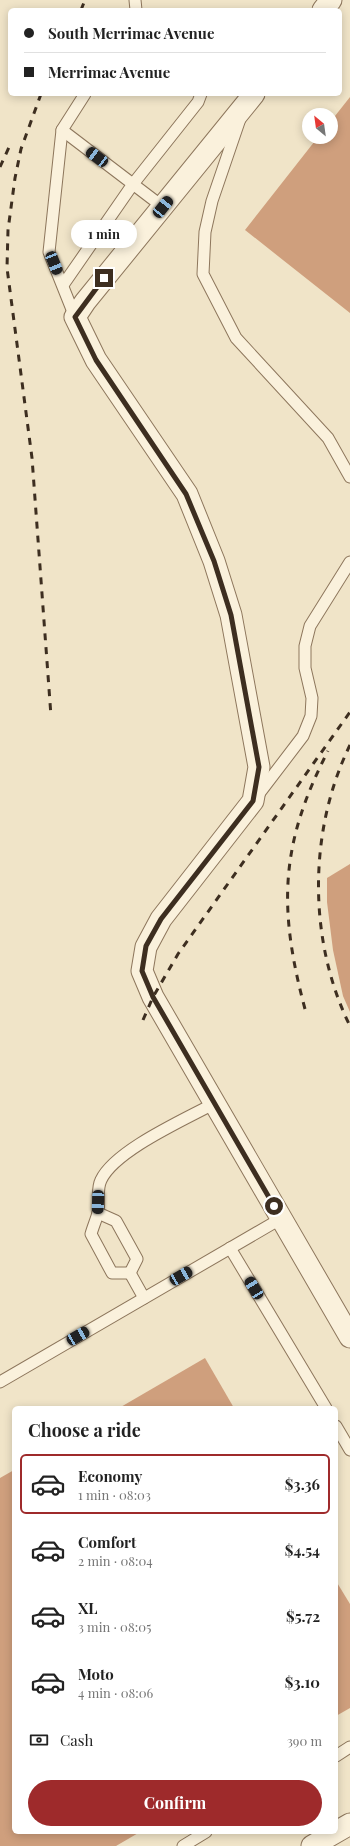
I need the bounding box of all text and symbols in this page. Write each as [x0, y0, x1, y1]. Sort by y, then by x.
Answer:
text: South Merrimac Avenue [48, 23, 214, 43]
text: Merrimac Avenue [48, 62, 170, 82]
north arrow [302, 108, 338, 144]
map controls [302, 108, 338, 144]
car [84, 145, 110, 169]
car [151, 194, 175, 220]
callout: 1 min [71, 220, 137, 248]
text: 1 min [88, 225, 120, 242]
car [44, 250, 64, 276]
route end [95, 269, 113, 287]
car [92, 1190, 104, 1214]
route start [265, 1197, 283, 1215]
car [168, 1265, 194, 1287]
car [243, 1275, 265, 1301]
car [65, 1325, 91, 1347]
text: Choose a ride [28, 1418, 141, 1442]
icon: car [30, 1466, 66, 1502]
text: Economy [78, 1466, 142, 1486]
text: $3.36 [285, 1474, 320, 1494]
text: 1 min · 08:03 [78, 1486, 151, 1503]
icon: car [30, 1532, 66, 1568]
text: Comfort [78, 1532, 136, 1552]
text: $4.54 [285, 1540, 320, 1560]
text: 2 min · 08:04 [78, 1552, 153, 1569]
icon: car [30, 1598, 66, 1634]
text: XL [78, 1598, 98, 1618]
text: $5.72 [286, 1606, 320, 1626]
text: 3 min · 08:05 [78, 1618, 151, 1635]
icon: car [30, 1664, 66, 1700]
text: Moto [78, 1664, 114, 1684]
text: $3.10 [285, 1672, 320, 1692]
text: 4 min · 08:06 [78, 1684, 153, 1701]
icon: cash [28, 1729, 50, 1751]
text: Cash [60, 1730, 93, 1750]
text: 390 m [287, 1732, 322, 1749]
button: Confirm [28, 1780, 322, 1826]

